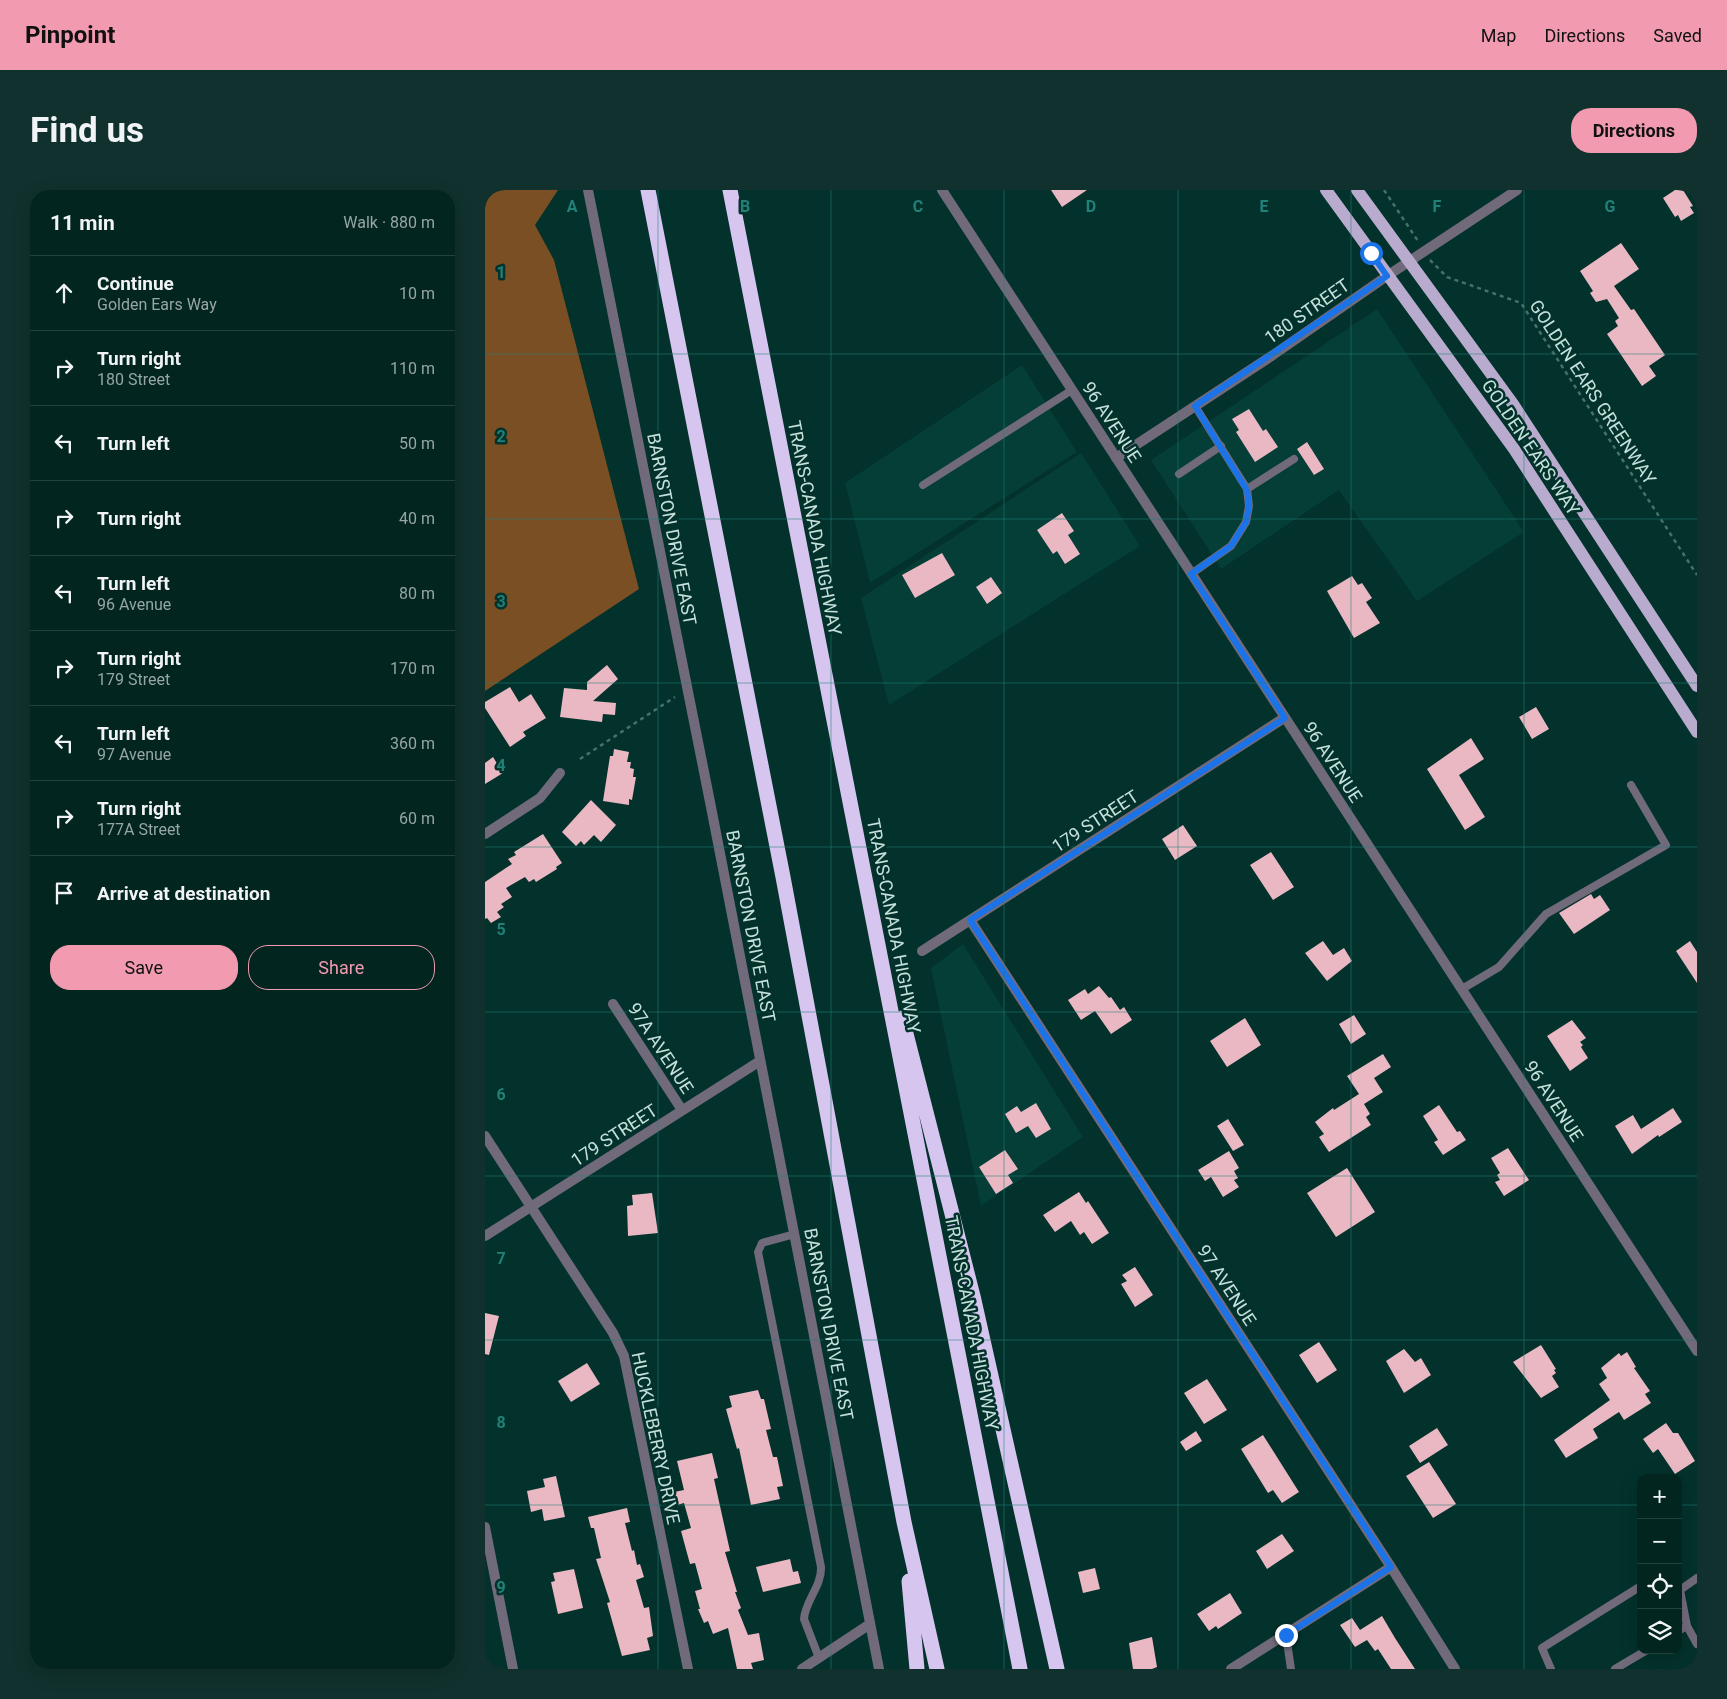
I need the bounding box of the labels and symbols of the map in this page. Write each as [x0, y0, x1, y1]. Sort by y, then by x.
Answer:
text: A [567, 197, 578, 216]
text: B [740, 197, 750, 216]
text: C [913, 197, 923, 216]
text: D [1086, 197, 1096, 216]
text: E [1260, 197, 1269, 216]
text: F [1433, 197, 1442, 216]
text: G [1605, 197, 1616, 216]
route start [1360, 242, 1383, 265]
text: 1 [496, 263, 506, 282]
street label: 180 STREET [1261, 274, 1354, 348]
street label: GOLDEN EARS GREENWAY [1525, 296, 1661, 488]
street label: GOLDEN EARS WAY [1478, 375, 1584, 519]
street label: 96 AVENUE [1078, 378, 1146, 466]
street label: TRANS-CANADA HIGHWAY [784, 419, 846, 637]
text: 2 [496, 427, 506, 446]
street label: BARNSTON DRIVE EAST [643, 431, 701, 627]
text: 3 [496, 592, 506, 611]
street label: 96 AVENUE [1299, 718, 1367, 806]
text: 4 [496, 756, 506, 775]
street label: 179 STREET [1048, 785, 1142, 857]
street label: TRANS-CANADA HIGHWAY [863, 817, 925, 1035]
street label: BARNSTON DRIVE EAST [722, 828, 780, 1024]
text: 5 [496, 920, 506, 939]
street label: 97A AVENUE [624, 999, 698, 1097]
street label: 96 AVENUE [1520, 1057, 1588, 1145]
text: 6 [496, 1085, 506, 1104]
street label: 179 STREET [567, 1099, 661, 1171]
street label: TRANS-CANADA HIGHWAY [941, 1214, 1003, 1432]
street label: BARNSTON DRIVE EAST [800, 1226, 858, 1422]
street label: 97 AVENUE [1193, 1241, 1261, 1329]
text: 7 [496, 1249, 506, 1268]
street label: HUCKLEBERRY DRIVE [627, 1350, 685, 1526]
text: 8 [496, 1413, 506, 1432]
text: 9 [496, 1578, 506, 1597]
route end [1275, 1624, 1298, 1647]

